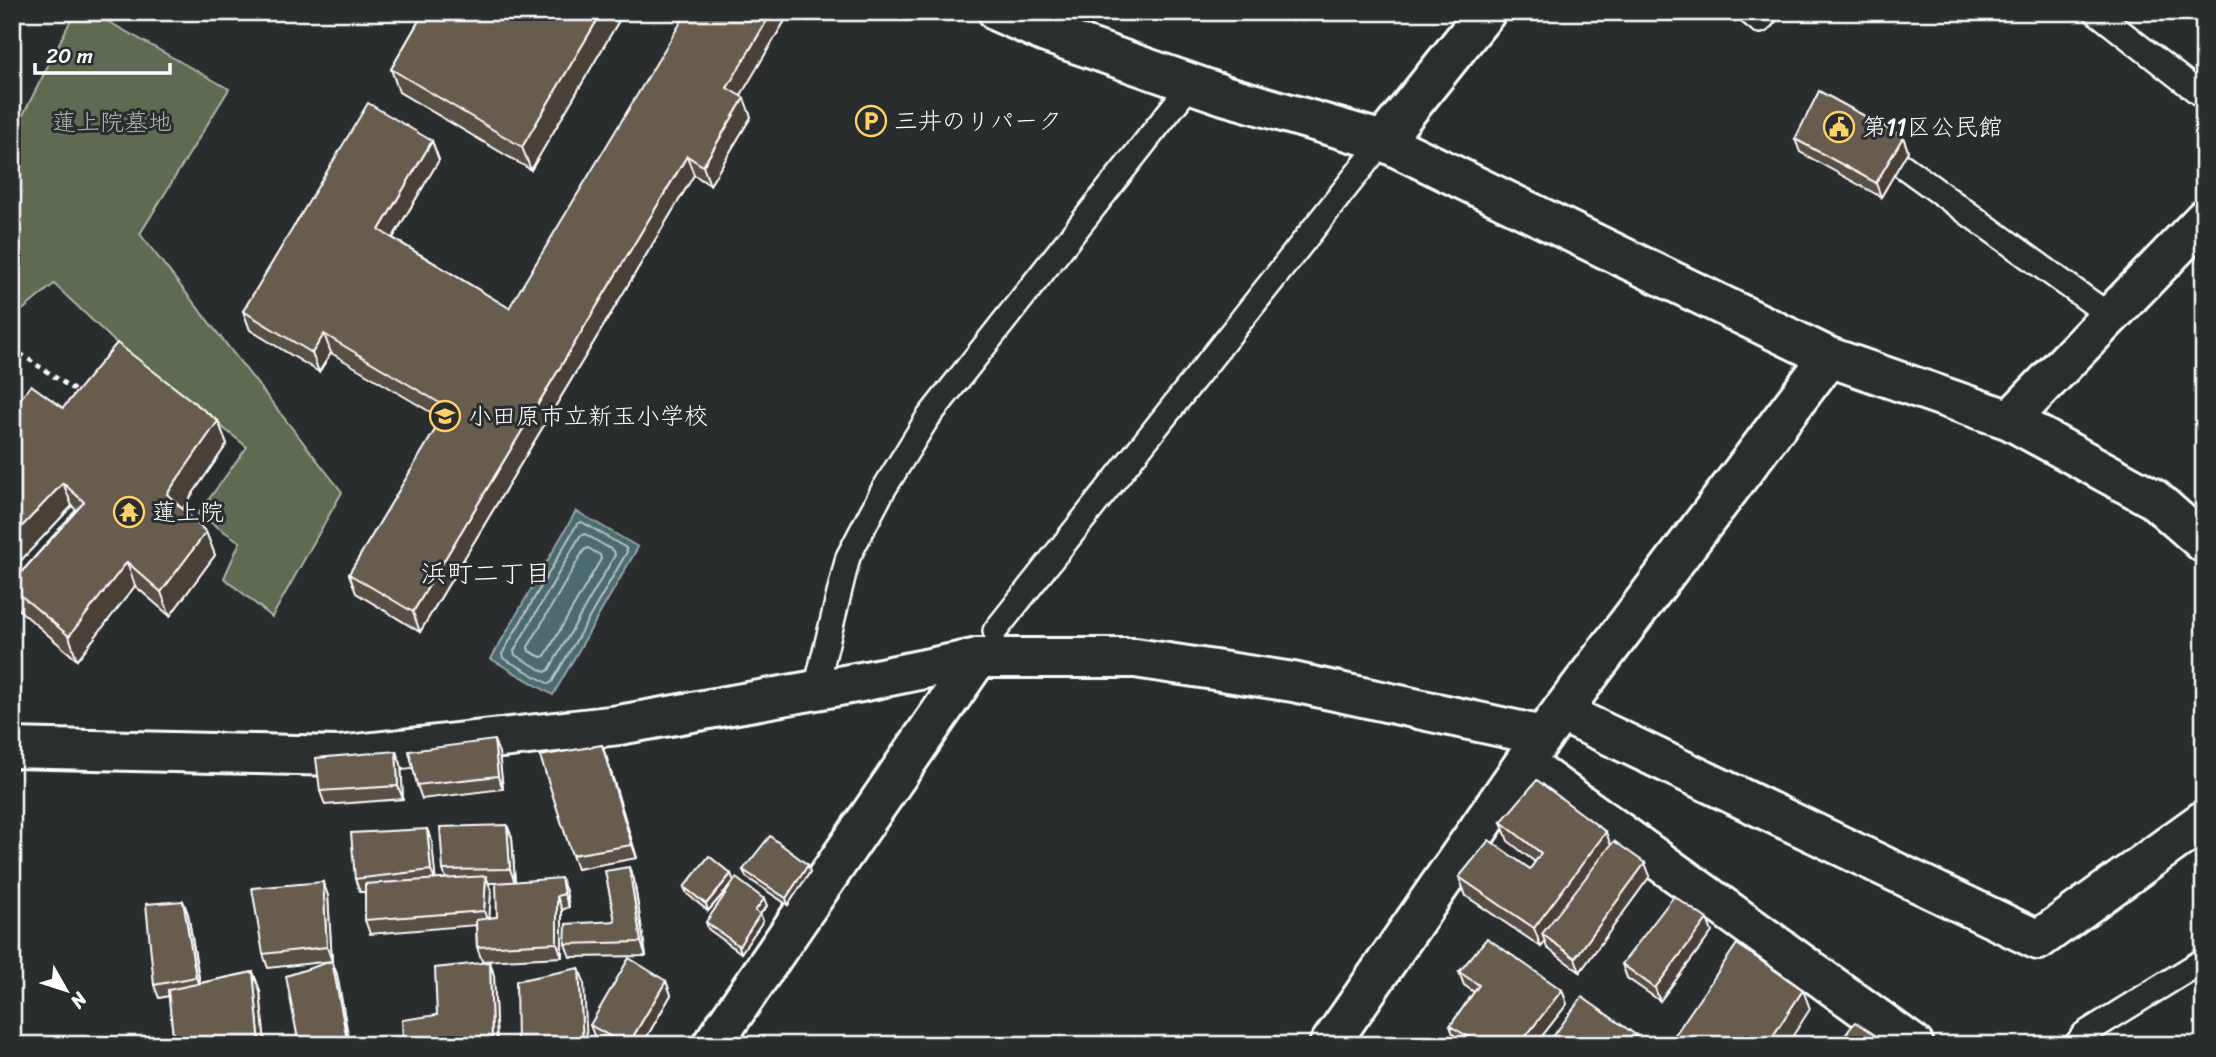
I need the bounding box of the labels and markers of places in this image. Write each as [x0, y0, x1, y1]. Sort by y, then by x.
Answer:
place label: 三井のリパーク [894, 100, 1062, 142]
parking icon: 三井のリパーク [854, 104, 888, 138]
place label: 第11区公民館 [1862, 106, 2003, 148]
public building icon: 第11区公民館 [1822, 110, 1856, 144]
place label: 小田原市立新玉小学校 [468, 395, 708, 437]
school or university icon: 小田原市立新玉小学校 [428, 399, 462, 433]
place label: 蓮上院 [152, 491, 224, 533]
temple icon: 蓮上院 [112, 495, 146, 529]

